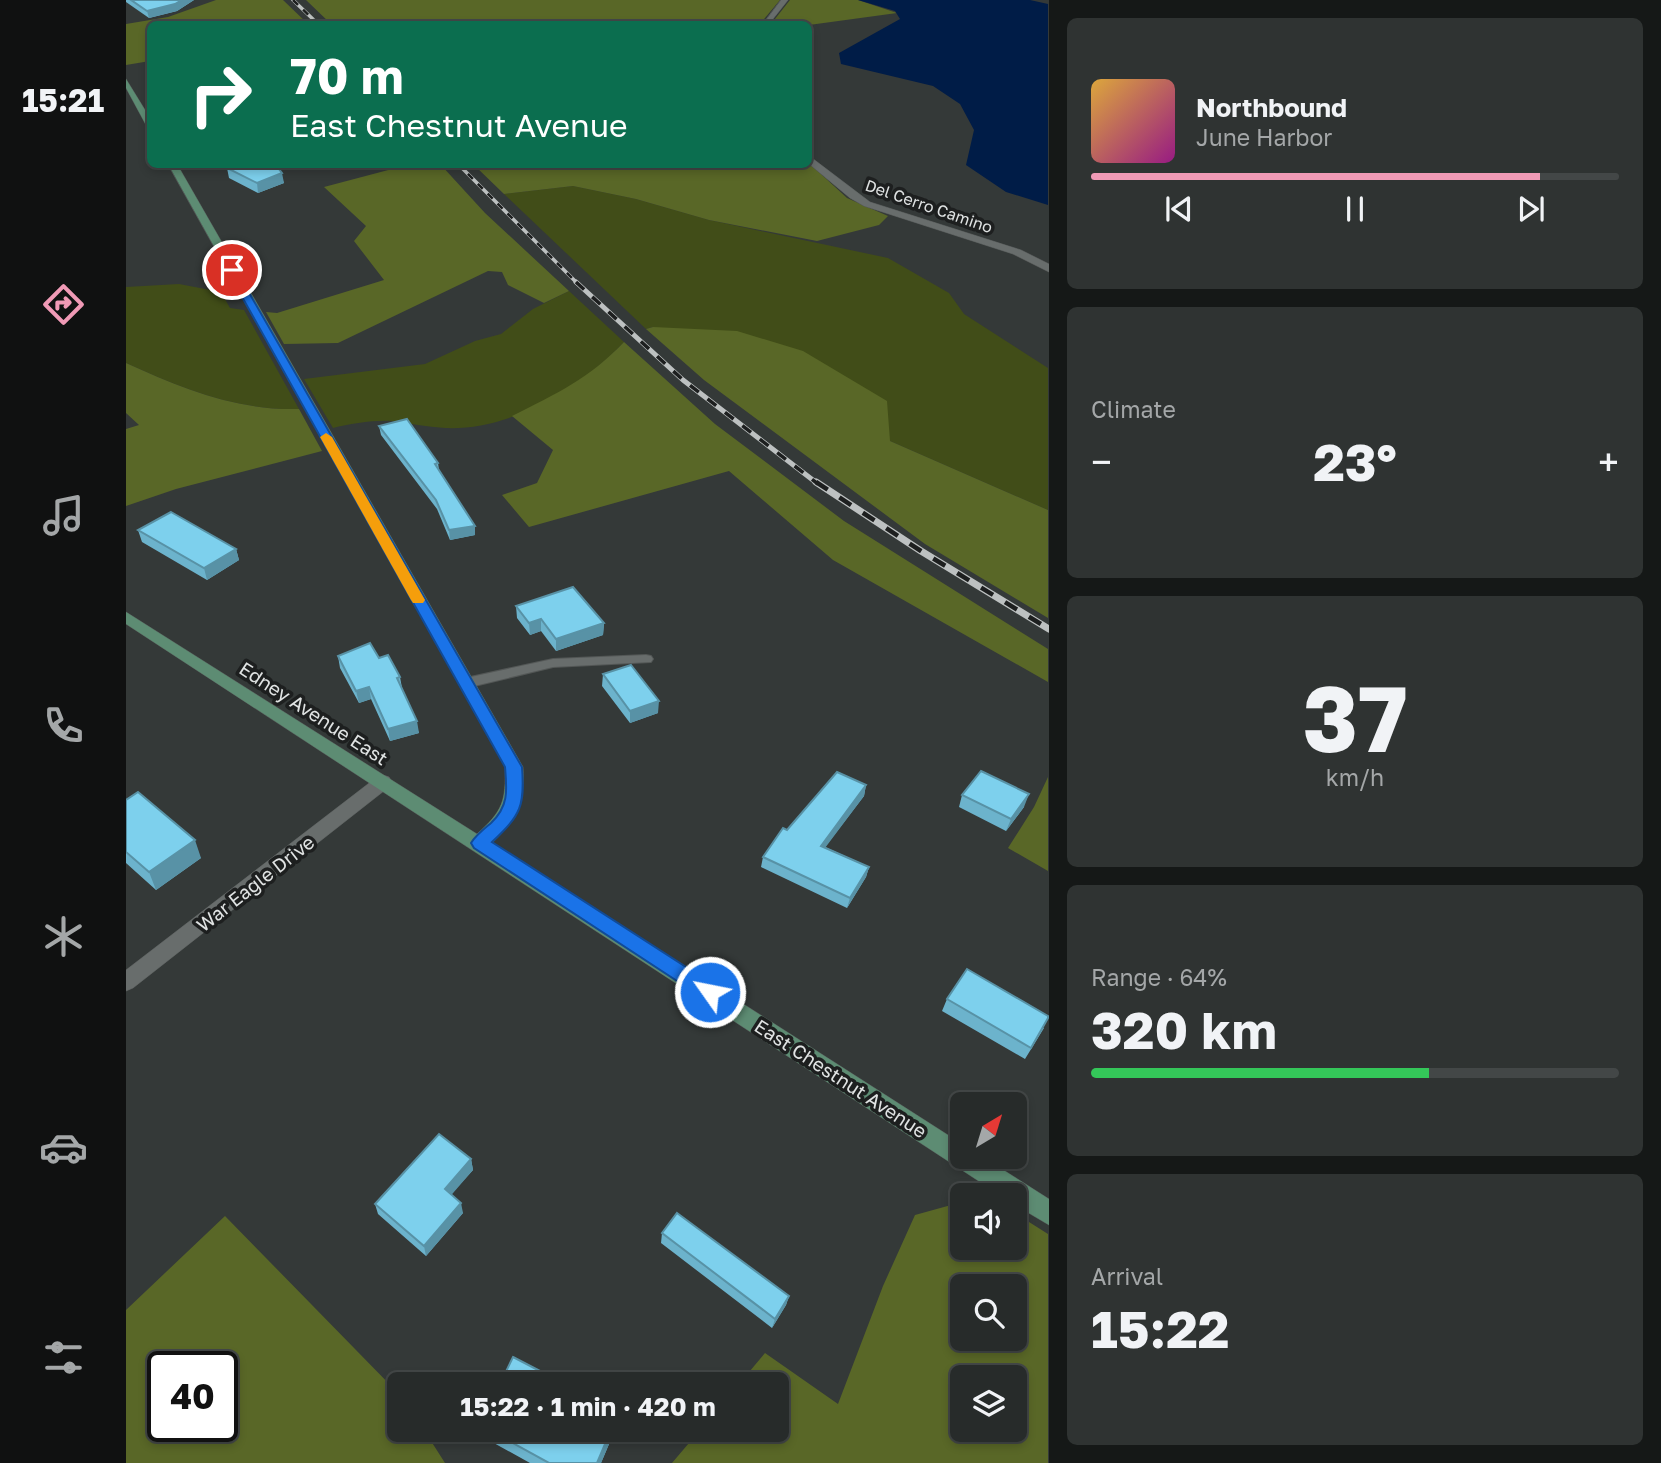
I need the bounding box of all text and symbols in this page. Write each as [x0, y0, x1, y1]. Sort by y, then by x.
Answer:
text: 70 m [290, 46, 404, 105]
icon: right [175, 49, 266, 140]
text: 15:21 [22, 81, 104, 119]
text: Northbound [1196, 92, 1347, 123]
text: East Chestnut Avenue [290, 106, 628, 144]
text: June Harbor [1196, 123, 1332, 151]
street label: Del Cerro Camino [863, 175, 995, 237]
icon: previous [1160, 190, 1198, 228]
icon: pause [1336, 190, 1374, 228]
icon: next [1512, 190, 1550, 228]
pin [202, 240, 262, 300]
icon: arrive [213, 251, 251, 289]
icon: directions [39, 280, 88, 329]
text: Climate [1091, 395, 1176, 423]
text: 23° [1313, 430, 1397, 492]
text: − [1091, 439, 1112, 484]
text: + [1598, 439, 1619, 484]
icon: music [39, 491, 88, 540]
street label: Edney Avenue East [235, 656, 393, 770]
text: 37 [1302, 663, 1408, 772]
icon: phone [39, 701, 88, 750]
text: km/h [1326, 763, 1384, 791]
street label: War Eagle Drive [192, 830, 318, 936]
icon: climate [39, 912, 88, 961]
position arrow [673, 955, 747, 1029]
text: Range · 64% [1091, 963, 1227, 991]
text: 320 km [1091, 998, 1277, 1060]
street label: East Chestnut Avenue [751, 1014, 931, 1142]
north arrow [950, 1092, 1027, 1169]
map controls [950, 1092, 1027, 1442]
icon: car [39, 1123, 88, 1172]
button: sound [950, 1183, 1027, 1260]
text: Arrival [1091, 1262, 1163, 1290]
button: search [950, 1274, 1027, 1351]
text: 15:22 [1091, 1297, 1230, 1359]
icon: filters [39, 1333, 88, 1382]
speed limit sign: 40 [147, 1351, 238, 1442]
button: layers [950, 1365, 1027, 1442]
text: 15:22 · 1 min · 420 m [460, 1391, 716, 1422]

